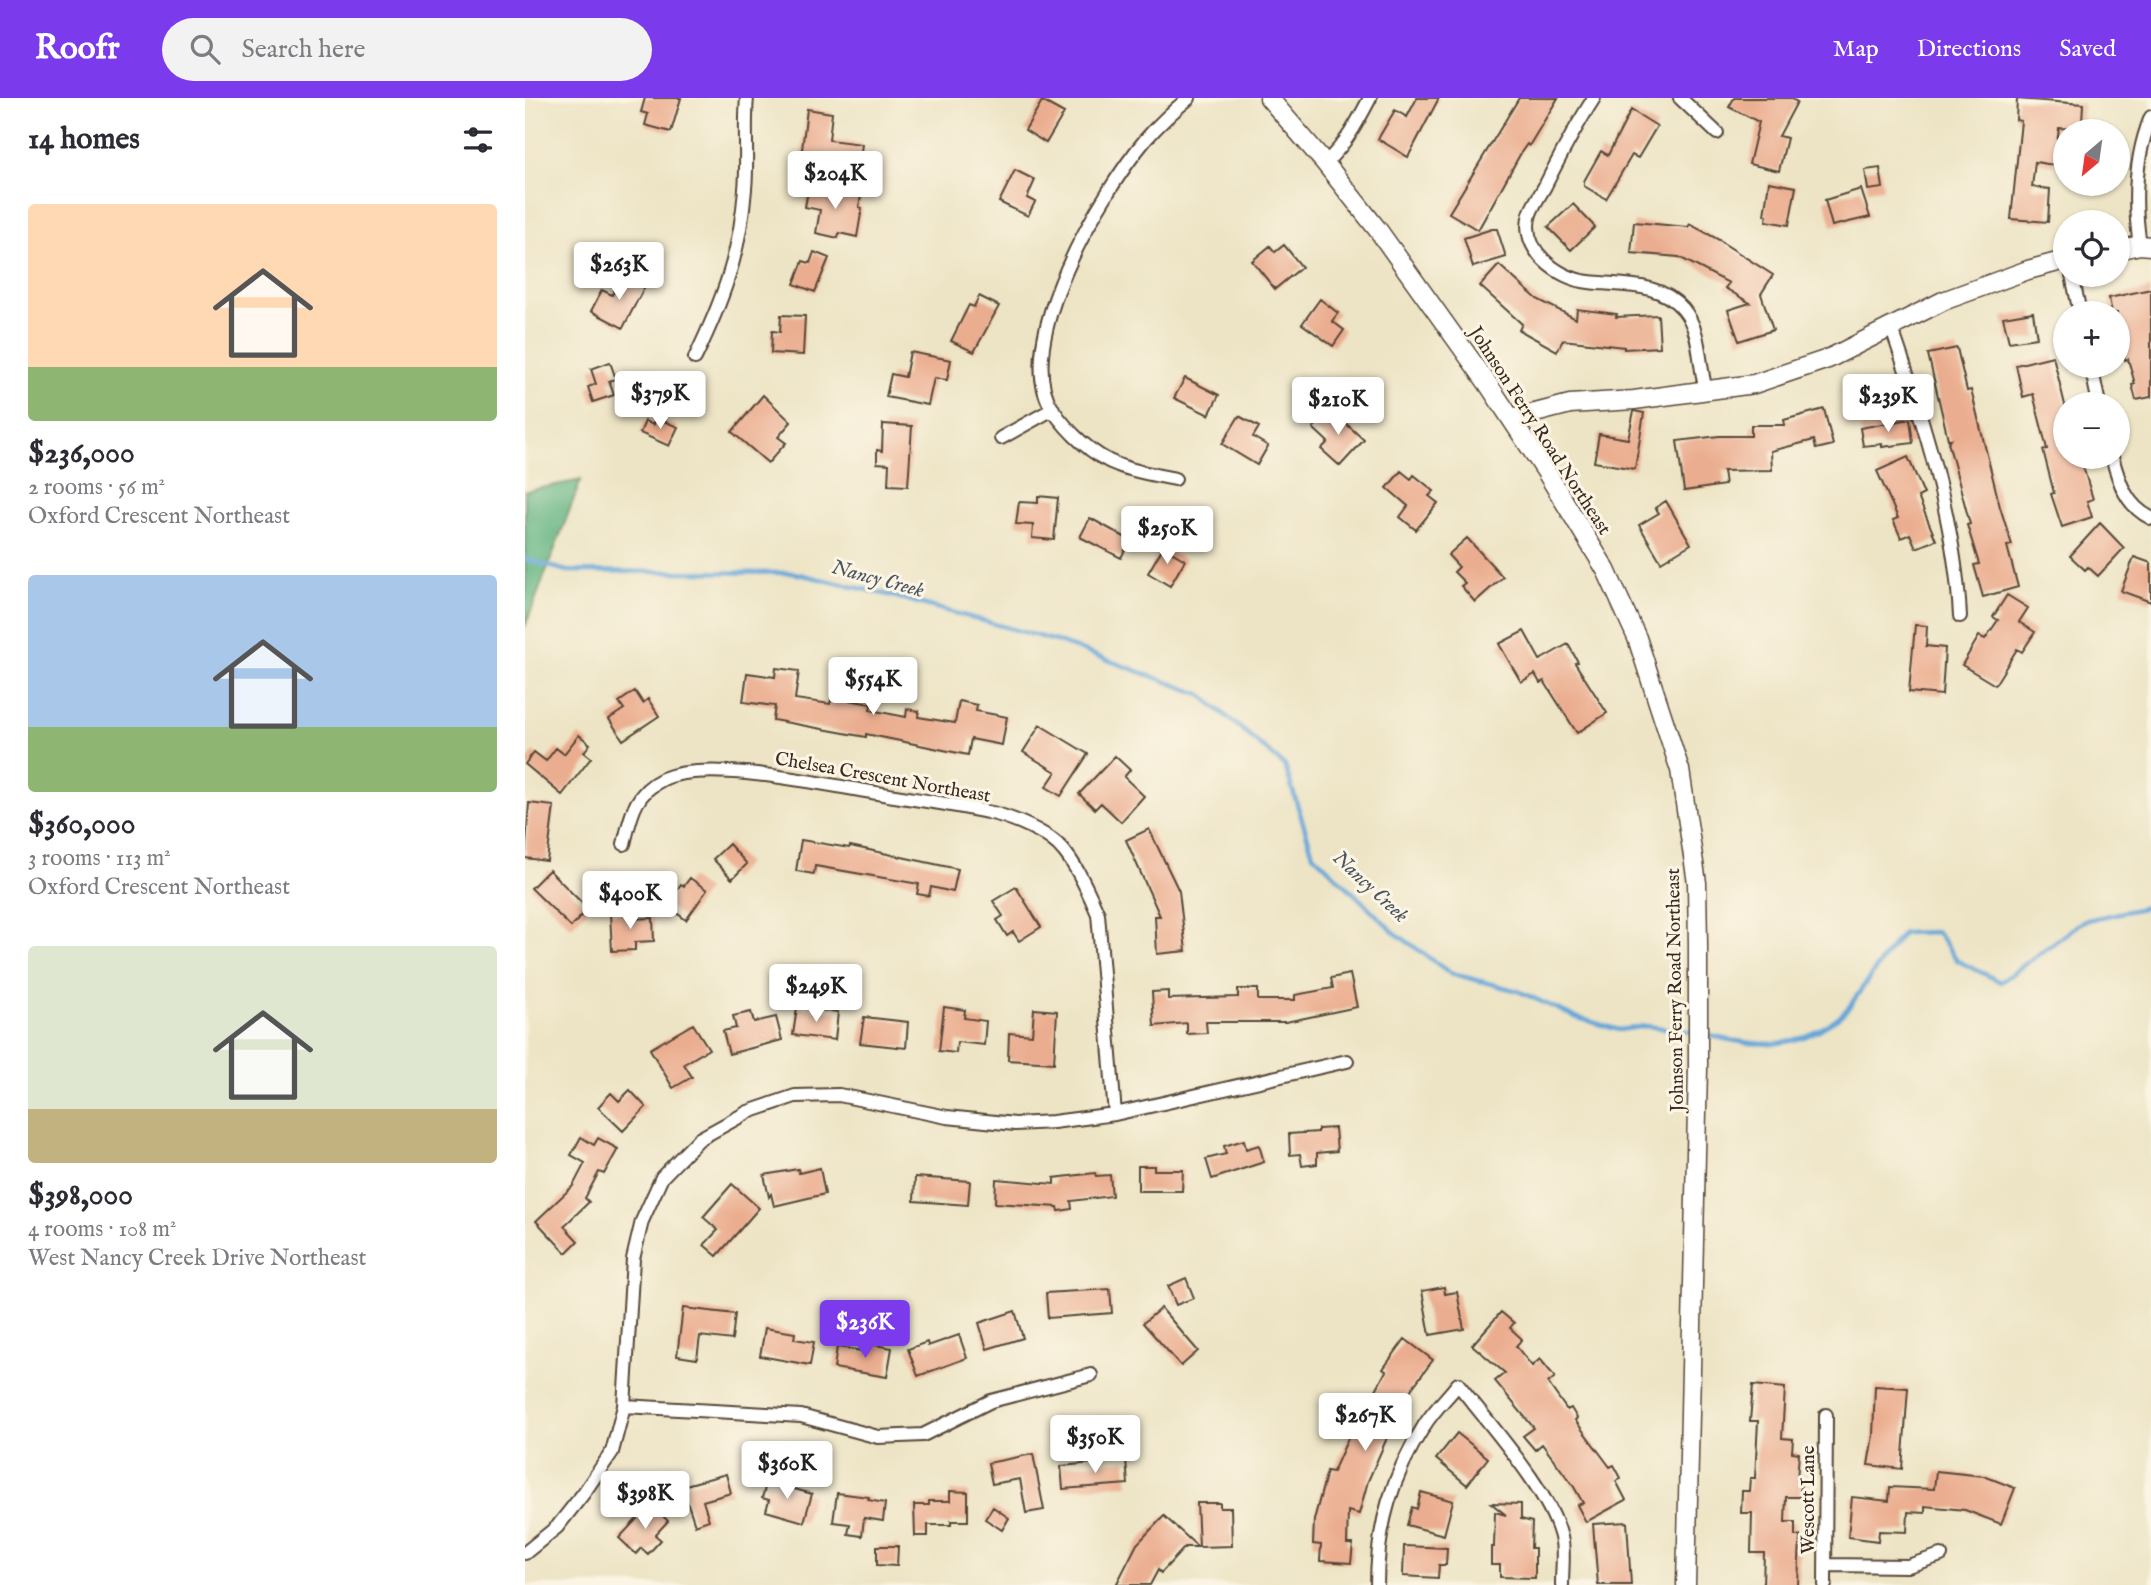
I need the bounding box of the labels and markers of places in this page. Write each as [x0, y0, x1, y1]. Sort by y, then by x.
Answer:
pin: $204K [786, 152, 884, 211]
pin: $263K [570, 242, 668, 302]
pin: $379K [611, 372, 709, 431]
pin: $239K [1839, 374, 1937, 434]
pin: $210K [1289, 378, 1387, 437]
pin: $250K [1118, 506, 1216, 566]
pin: $554K [824, 658, 922, 717]
pin: $400K [581, 872, 679, 931]
pin: $249K [767, 964, 865, 1024]
pin: $236K [816, 1300, 914, 1360]
pin: $267K [1316, 1394, 1414, 1453]
pin: $350K [1046, 1416, 1144, 1475]
pin: $360K [738, 1442, 836, 1501]
pin: $398K [596, 1472, 694, 1531]

